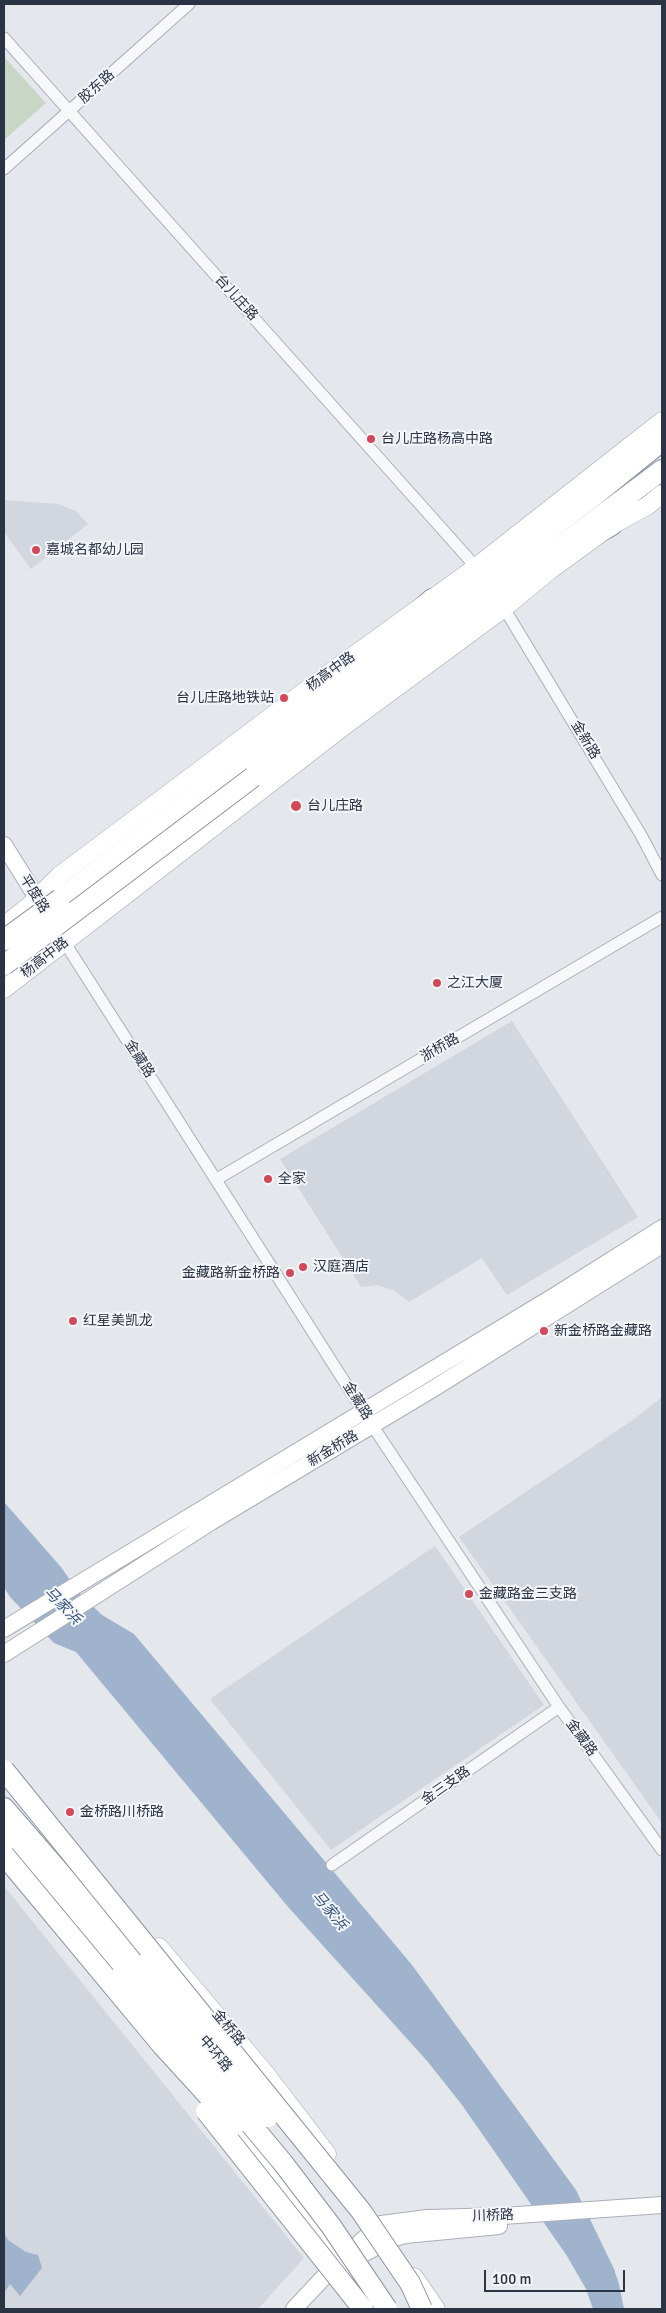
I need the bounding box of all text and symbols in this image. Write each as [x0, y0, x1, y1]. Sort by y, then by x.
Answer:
street label: 胶东路 [76, 67, 118, 107]
street label: 台儿庄路 [211, 272, 261, 324]
place label: 台儿庄路杨高中路 [381, 431, 493, 447]
marker: 台儿庄路杨高中路 [365, 433, 377, 445]
place label: 嘉城名都幼儿园 [46, 542, 144, 558]
marker: 嘉城名都幼儿园 [30, 544, 42, 556]
street label: 杨高中路 [303, 649, 359, 695]
place label: 台儿庄路地铁站 [176, 690, 274, 706]
marker: 台儿庄路地铁站 [278, 692, 290, 704]
street label: 金新路 [567, 718, 603, 762]
place label: 台儿庄路 [307, 798, 363, 814]
marker: 台儿庄路 [289, 799, 303, 813]
street label: 平度路 [16, 872, 52, 916]
street label: 杨高中路 [18, 934, 72, 982]
place label: 之江大厦 [447, 975, 503, 991]
marker: 之江大厦 [431, 977, 443, 989]
street label: 浙桥路 [418, 1030, 462, 1066]
street label: 金藏路 [121, 1037, 157, 1081]
place label: 全家 [278, 1171, 306, 1187]
marker: 全家 [262, 1173, 274, 1185]
place label: 汉庭酒店 [313, 1259, 369, 1275]
marker: 汉庭酒店 [297, 1261, 309, 1273]
place label: 金藏路新金桥路 [182, 1265, 280, 1281]
marker: 金藏路新金桥路 [284, 1267, 296, 1279]
place label: 红星美凯龙 [83, 1313, 153, 1329]
marker: 红星美凯龙 [67, 1315, 79, 1327]
place label: 新金桥路金藏路 [554, 1323, 652, 1339]
marker: 新金桥路金藏路 [538, 1325, 550, 1337]
street label: 金藏路 [339, 1379, 375, 1423]
street label: 新金桥路 [305, 1427, 361, 1471]
water label: 马家浜 [40, 1584, 84, 1628]
place label: 金藏路金三支路 [479, 1586, 577, 1602]
marker: 金藏路金三支路 [463, 1588, 475, 1600]
street label: 金藏路 [562, 1716, 600, 1760]
street label: 金三支路 [418, 1763, 474, 1809]
place label: 金桥路川桥路 [80, 1804, 164, 1820]
marker: 金桥路川桥路 [64, 1806, 76, 1818]
water label: 马家浜 [308, 1888, 350, 1934]
street label: 金桥路 [208, 2007, 248, 2049]
street label: 中环路 [195, 2033, 235, 2075]
street label: 川桥路 [472, 2207, 514, 2225]
scale bar [486, 2260, 627, 2292]
text: 100 m [492, 2270, 532, 2288]

